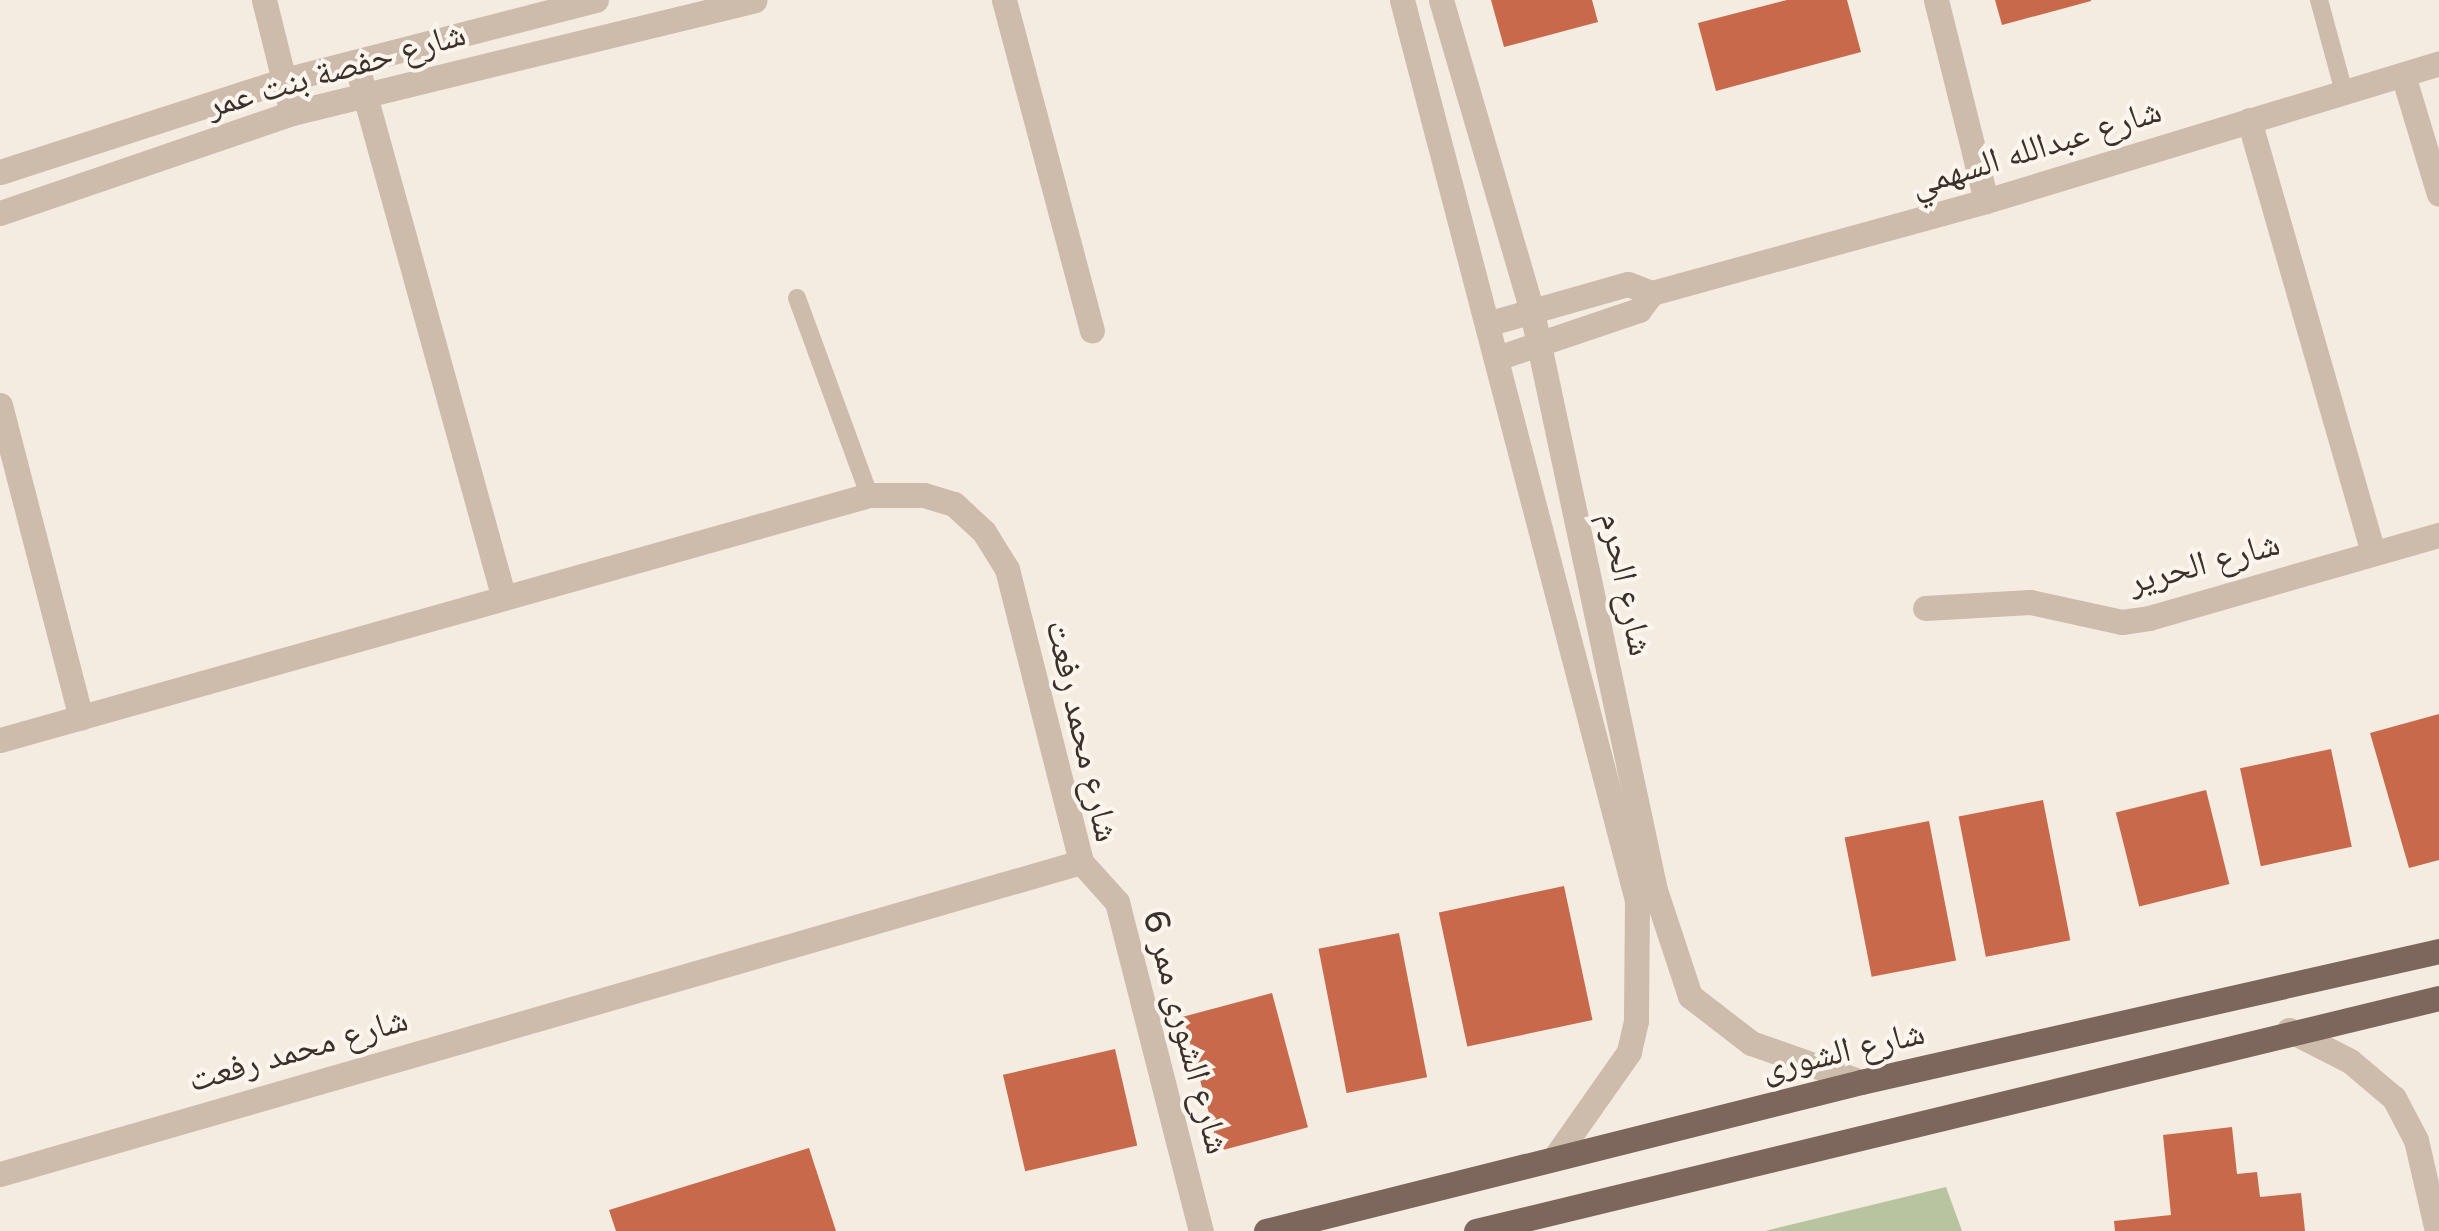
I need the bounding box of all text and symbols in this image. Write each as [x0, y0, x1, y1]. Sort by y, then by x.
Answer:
street label: شارع حفصة بنت عمر [202, 13, 470, 127]
street label: شارع عبدالله السهمي [1905, 90, 2167, 206]
street label: شارع الحرم [1590, 508, 1662, 660]
street label: شارع الحرير [2124, 523, 2284, 603]
street label: شارع محمد رفعت [1036, 616, 1128, 846]
street label: شارع الشورى ممر 6 [1133, 905, 1239, 1159]
street label: شارع محمد رفعت [183, 999, 413, 1101]
street label: شارع الشورى [1757, 1012, 1929, 1090]

